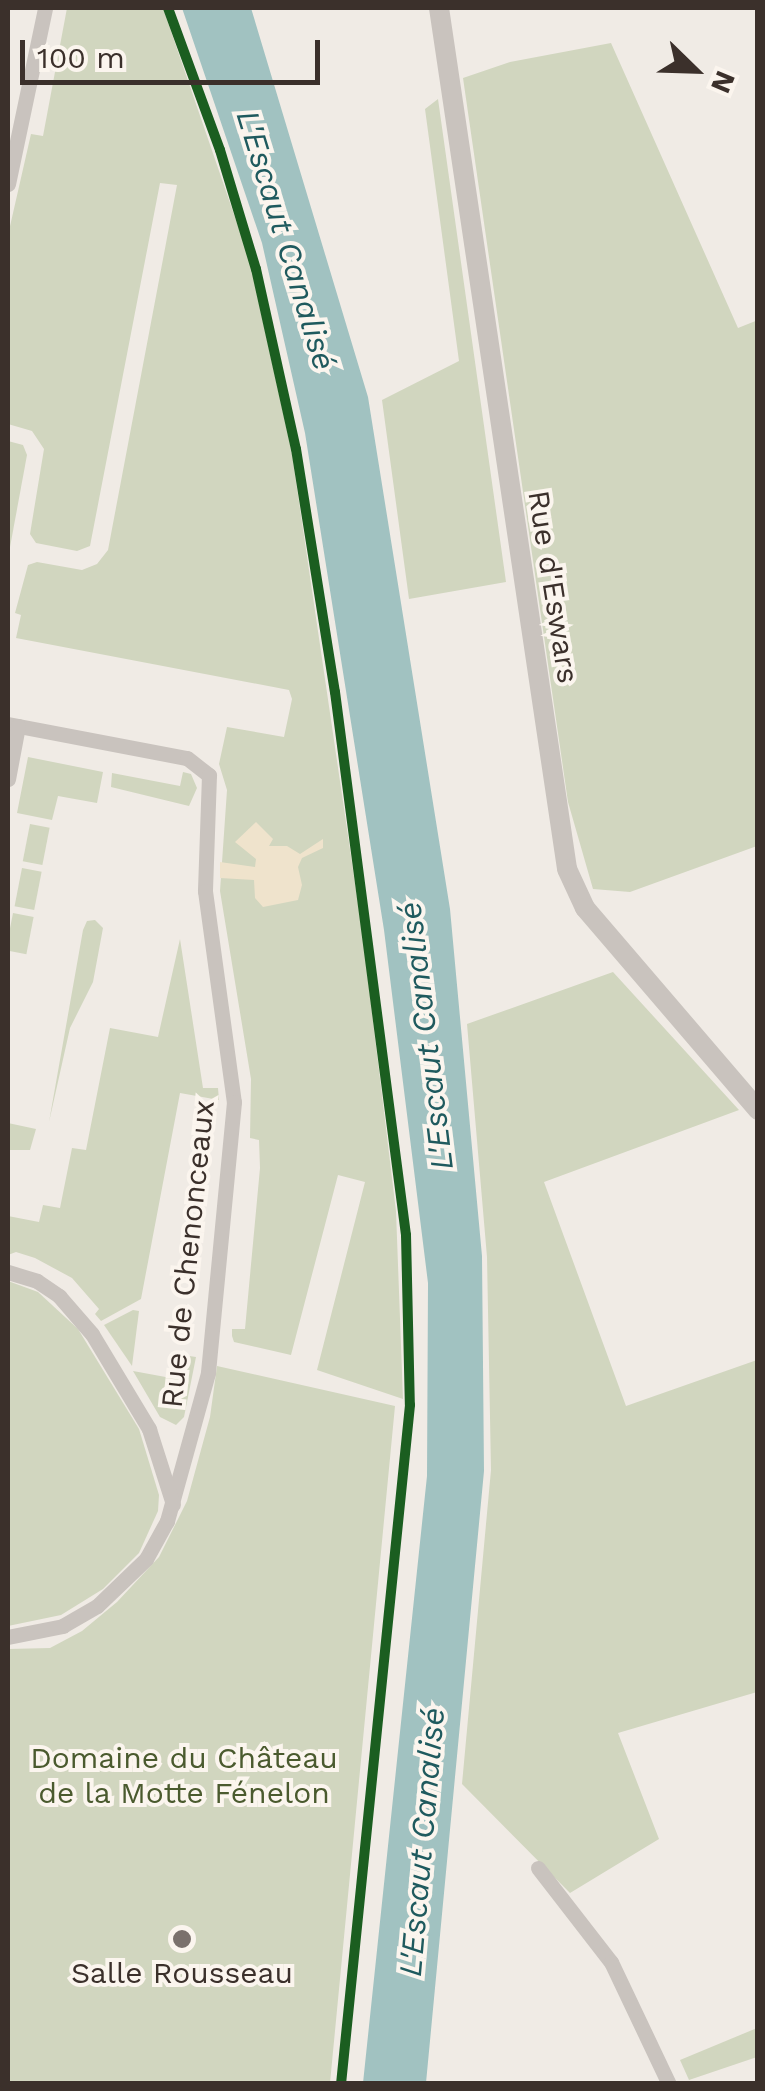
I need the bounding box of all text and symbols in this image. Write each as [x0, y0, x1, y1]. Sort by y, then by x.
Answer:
scale bar [25, 20, 325, 82]
north arrow [645, 20, 745, 120]
text: 100 m [37, 40, 125, 75]
text: N [704, 66, 742, 98]
water label: L'Escaut Canalisé [228, 105, 344, 375]
street label: Rue d'Eswars [520, 488, 586, 686]
water label: L'Escaut Canalisé [390, 900, 462, 1172]
street label: Rue de Chenonceaux [154, 1098, 222, 1410]
water label: L'Escaut Canalisé [391, 1706, 453, 1978]
park label: Domaine du Château de la Motte Fénelon [30, 1740, 338, 1810]
marker: Salle Rousseau [171, 1928, 193, 1950]
place label: Salle Rousseau [71, 1955, 293, 1991]

